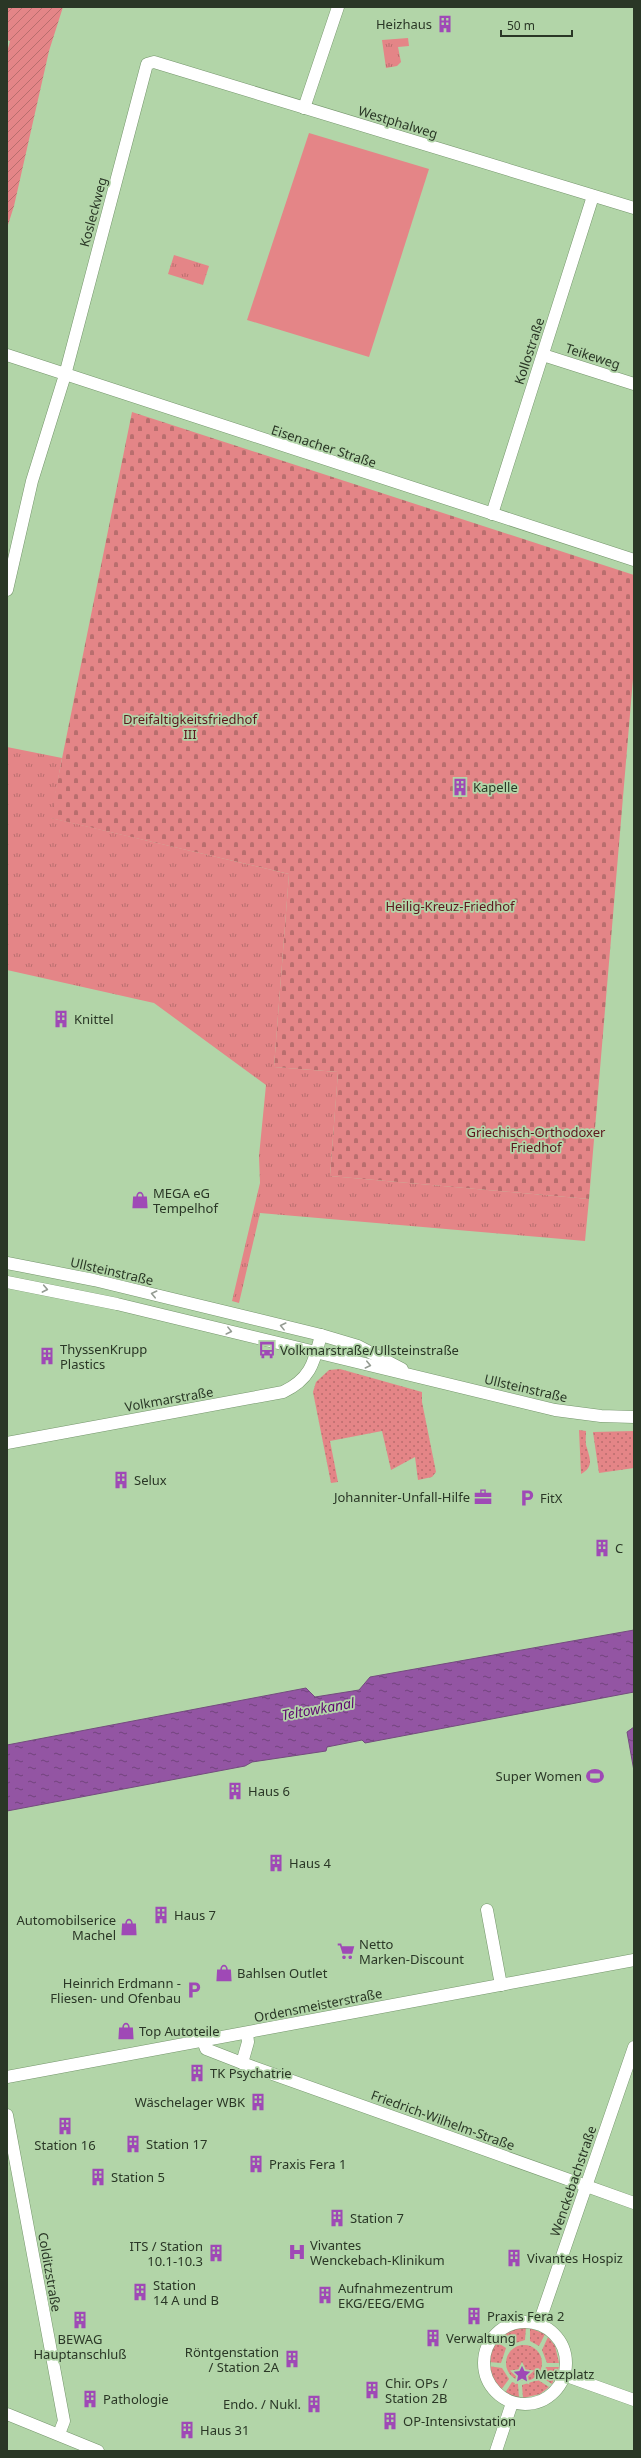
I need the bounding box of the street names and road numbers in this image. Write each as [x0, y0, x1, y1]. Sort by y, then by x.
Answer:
street label: Westphalweg [356, 101, 440, 143]
street label: Kosleckweg [75, 175, 111, 249]
street label: Kollostraße [510, 315, 548, 387]
street label: Teikeweg [563, 339, 623, 373]
street label: Eisenacher Straße [269, 421, 379, 471]
street label: Ullsteinstraße [69, 1253, 155, 1289]
street label: Ullsteinstraße [483, 1370, 569, 1406]
street label: Volkmarstraße [123, 1382, 215, 1416]
street label: Ordensmeisterstraße [252, 1984, 384, 2026]
street label: Friedrich-Wilhelm-Straße [369, 2086, 517, 2154]
street label: Wenckebachstraße [546, 2123, 600, 2239]
street label: Colditzstraße [34, 2231, 66, 2313]

